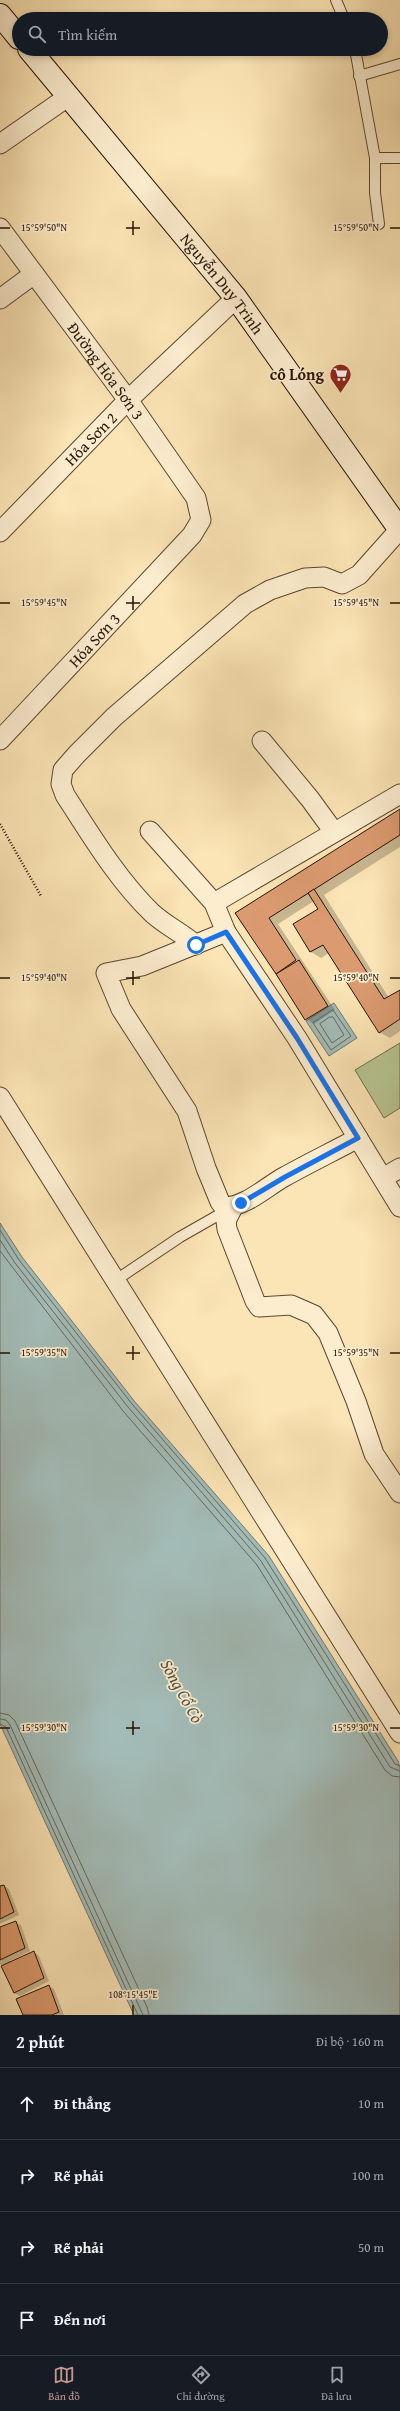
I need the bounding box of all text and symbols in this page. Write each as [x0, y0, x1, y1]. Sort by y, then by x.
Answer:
search box [12, 12, 388, 56]
icon: search [26, 23, 48, 45]
text: Tìm kiếm [58, 24, 117, 45]
text: 15°59'50"N [21, 220, 67, 235]
text: 15°59'50"N [333, 220, 379, 235]
street label: Nguyễn Duy Trinh [175, 228, 270, 339]
street label: Đường Hỏa Sơn 3 [62, 317, 150, 425]
supermarket icon: cô Lóng [327, 361, 353, 394]
place label: cô Lóng [270, 362, 325, 386]
street label: Hỏa Sơn 2 [59, 406, 122, 471]
text: 15°59'45"N [21, 595, 67, 610]
text: 15°59'45"N [333, 595, 379, 610]
street label: Hỏa Sơn 3 [62, 607, 126, 673]
route start [187, 936, 205, 954]
text: 15°59'40"N [21, 970, 67, 985]
text: 15°59'40"N [333, 970, 379, 985]
route end [232, 1194, 250, 1212]
text: 15°59'35"N [21, 1345, 67, 1360]
text: 15°59'35"N [333, 1345, 379, 1360]
water label: Sông Cổ Cò [155, 1654, 210, 1727]
text: 15°59'30"N [21, 1720, 67, 1735]
text: 15°59'30"N [333, 1720, 379, 1735]
text: 108°15'45"E [108, 1987, 158, 2002]
text: 2 phút [16, 2029, 64, 2054]
text: Đi bộ · 160 m [316, 2032, 384, 2051]
icon: ahead [16, 2093, 38, 2115]
text: Đi thẳng [54, 2093, 111, 2114]
text: 10 m [358, 2094, 384, 2113]
icon: right [16, 2165, 38, 2187]
text: Rẽ phải [54, 2165, 104, 2186]
text: 100 m [352, 2166, 384, 2185]
icon: right [16, 2237, 38, 2259]
text: Rẽ phải [54, 2237, 104, 2258]
text: 50 m [358, 2238, 384, 2257]
icon: arrive [16, 2309, 38, 2331]
text: Đến nơi [54, 2309, 106, 2330]
tab: Bản đồ [48, 2364, 80, 2404]
tab: Chỉ đường [176, 2364, 225, 2404]
tab: Đã lưu [321, 2364, 352, 2404]

